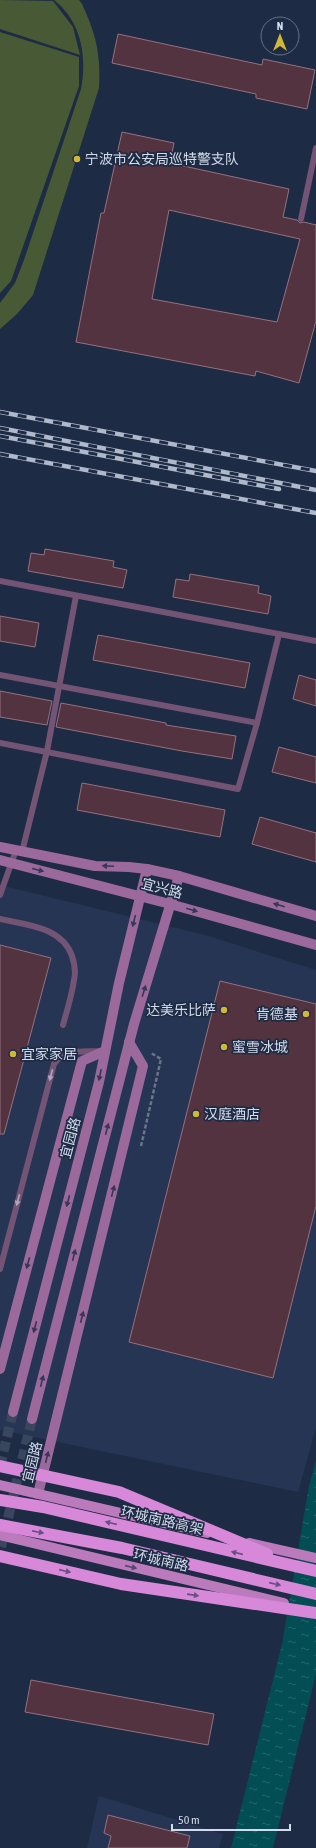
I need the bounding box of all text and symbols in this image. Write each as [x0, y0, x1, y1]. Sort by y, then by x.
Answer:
north arrow [260, 16, 300, 56]
text: N [277, 20, 283, 32]
place label: 宁波市公安局巡特警支队 [85, 151, 239, 167]
marker: 宁波市公安局巡特警支队 [72, 154, 82, 164]
one-way arrow [101, 863, 114, 869]
one-way arrow [32, 867, 44, 873]
street label: 宜兴路 [140, 875, 184, 901]
one-way arrow [272, 902, 285, 908]
one-way arrow [186, 907, 198, 913]
one-way arrow [131, 915, 137, 927]
one-way arrow [141, 985, 147, 997]
place label: 达美乐比萨 [146, 1002, 216, 1018]
marker: 达美乐比萨 [219, 1005, 229, 1015]
place label: 肯德基 [256, 1006, 298, 1022]
marker: 肯德基 [301, 1009, 311, 1019]
place label: 蜜雪冰城 [232, 1039, 288, 1055]
marker: 蜜雪冰城 [219, 1042, 229, 1052]
place label: 宜家家居 [21, 1046, 77, 1062]
marker: 宜家家居 [8, 1049, 18, 1059]
one-way arrow [48, 1069, 54, 1081]
one-way arrow [97, 1069, 103, 1081]
place label: 汉庭酒店 [204, 1106, 260, 1122]
marker: 汉庭酒店 [191, 1109, 201, 1119]
street label: 宜园路 [57, 1116, 83, 1160]
one-way arrow [104, 1123, 110, 1135]
one-way arrow [110, 1184, 116, 1197]
one-way arrow [15, 1195, 21, 1207]
one-way arrow [65, 1195, 71, 1207]
one-way arrow [72, 1249, 78, 1261]
one-way arrow [25, 1257, 31, 1269]
one-way arrow [79, 1311, 85, 1323]
one-way arrow [32, 1321, 38, 1333]
one-way arrow [39, 1375, 45, 1387]
street label: 宜园路 [19, 1440, 45, 1484]
one-way arrow [45, 1450, 51, 1463]
street label: 环城南路高架 [119, 1503, 205, 1537]
one-way arrow [104, 1520, 116, 1526]
one-way arrow [32, 1529, 44, 1535]
street label: 环城南路 [132, 1546, 190, 1574]
one-way arrow [231, 1549, 243, 1555]
one-way arrow [125, 1564, 137, 1570]
one-way arrow [59, 1568, 71, 1574]
one-way arrow [268, 1582, 281, 1588]
one-way arrow [187, 1592, 199, 1598]
scale bar [172, 1806, 290, 1832]
text: 50 m [178, 1813, 200, 1827]

